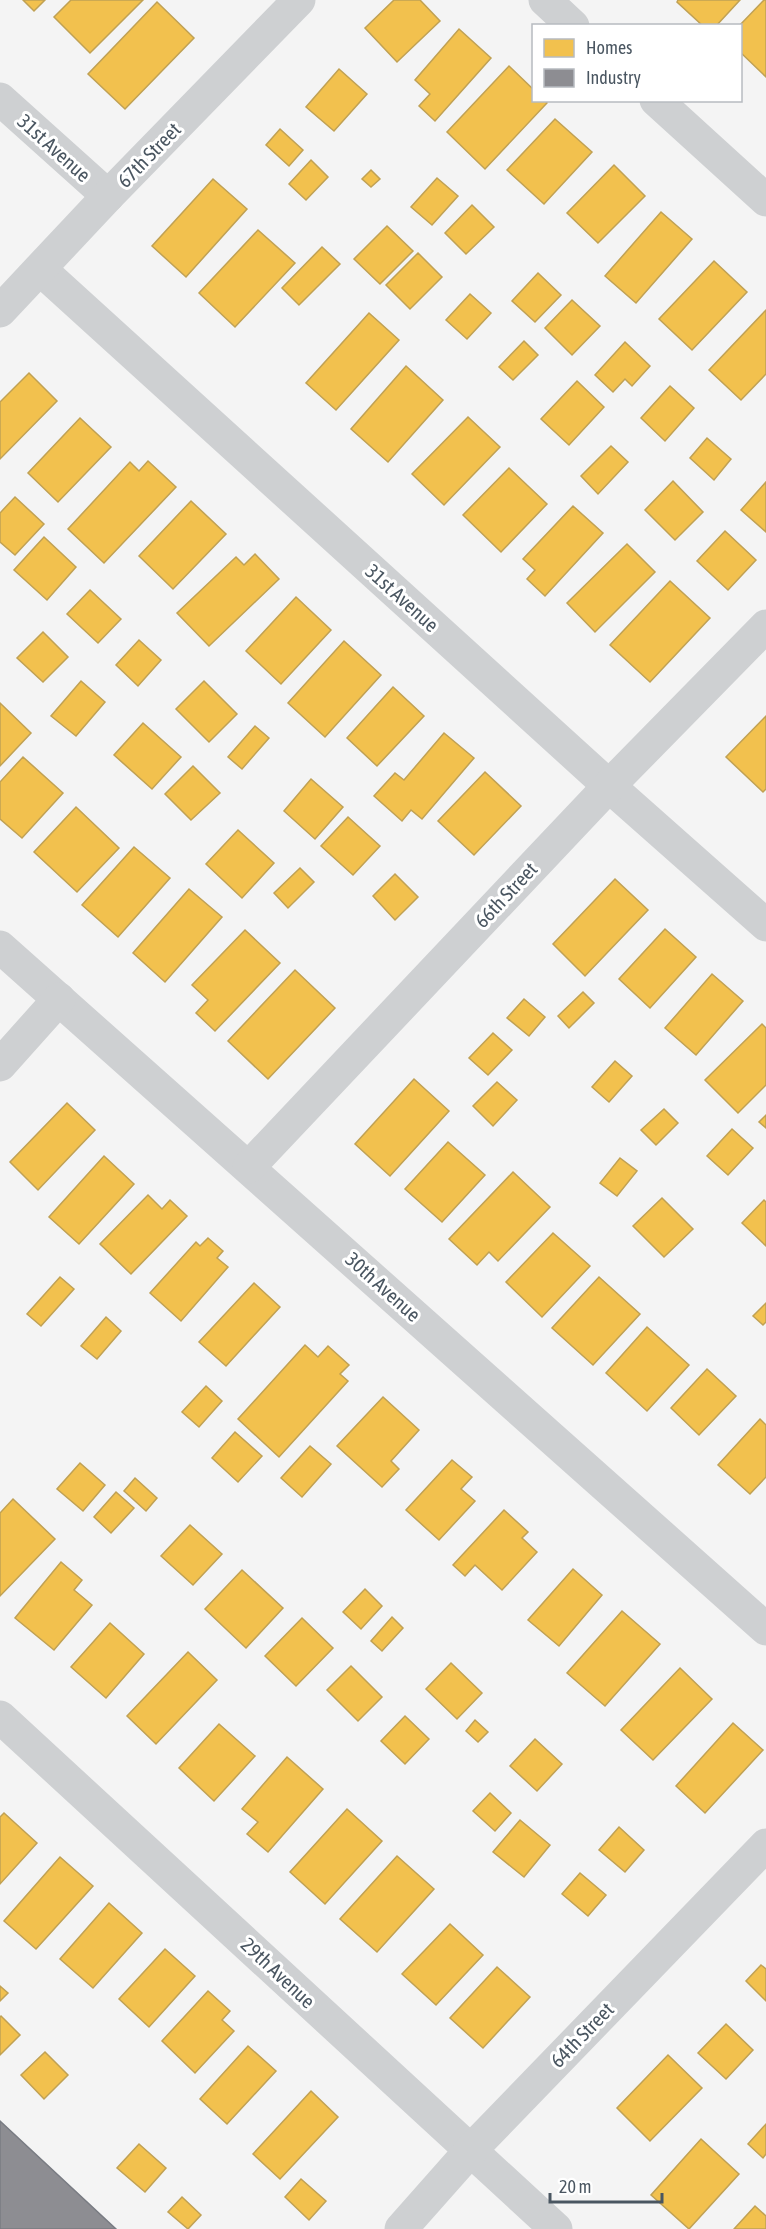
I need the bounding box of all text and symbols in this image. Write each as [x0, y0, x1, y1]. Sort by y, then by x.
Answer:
legend [532, 24, 742, 102]
text: Homes [586, 37, 632, 58]
text: Industry [586, 67, 641, 88]
street label: 31st Avenue [13, 109, 95, 186]
street label: 67th Street [112, 117, 185, 192]
street label: 31st Avenue [361, 559, 443, 636]
street label: 66th Street [470, 857, 542, 932]
street label: 30th Avenue [341, 1247, 425, 1326]
street label: 29th Avenue [237, 1933, 320, 2013]
street label: 64th Street [545, 1997, 618, 2072]
scale bar [550, 2166, 662, 2204]
text: 20 m [559, 2176, 591, 2197]

